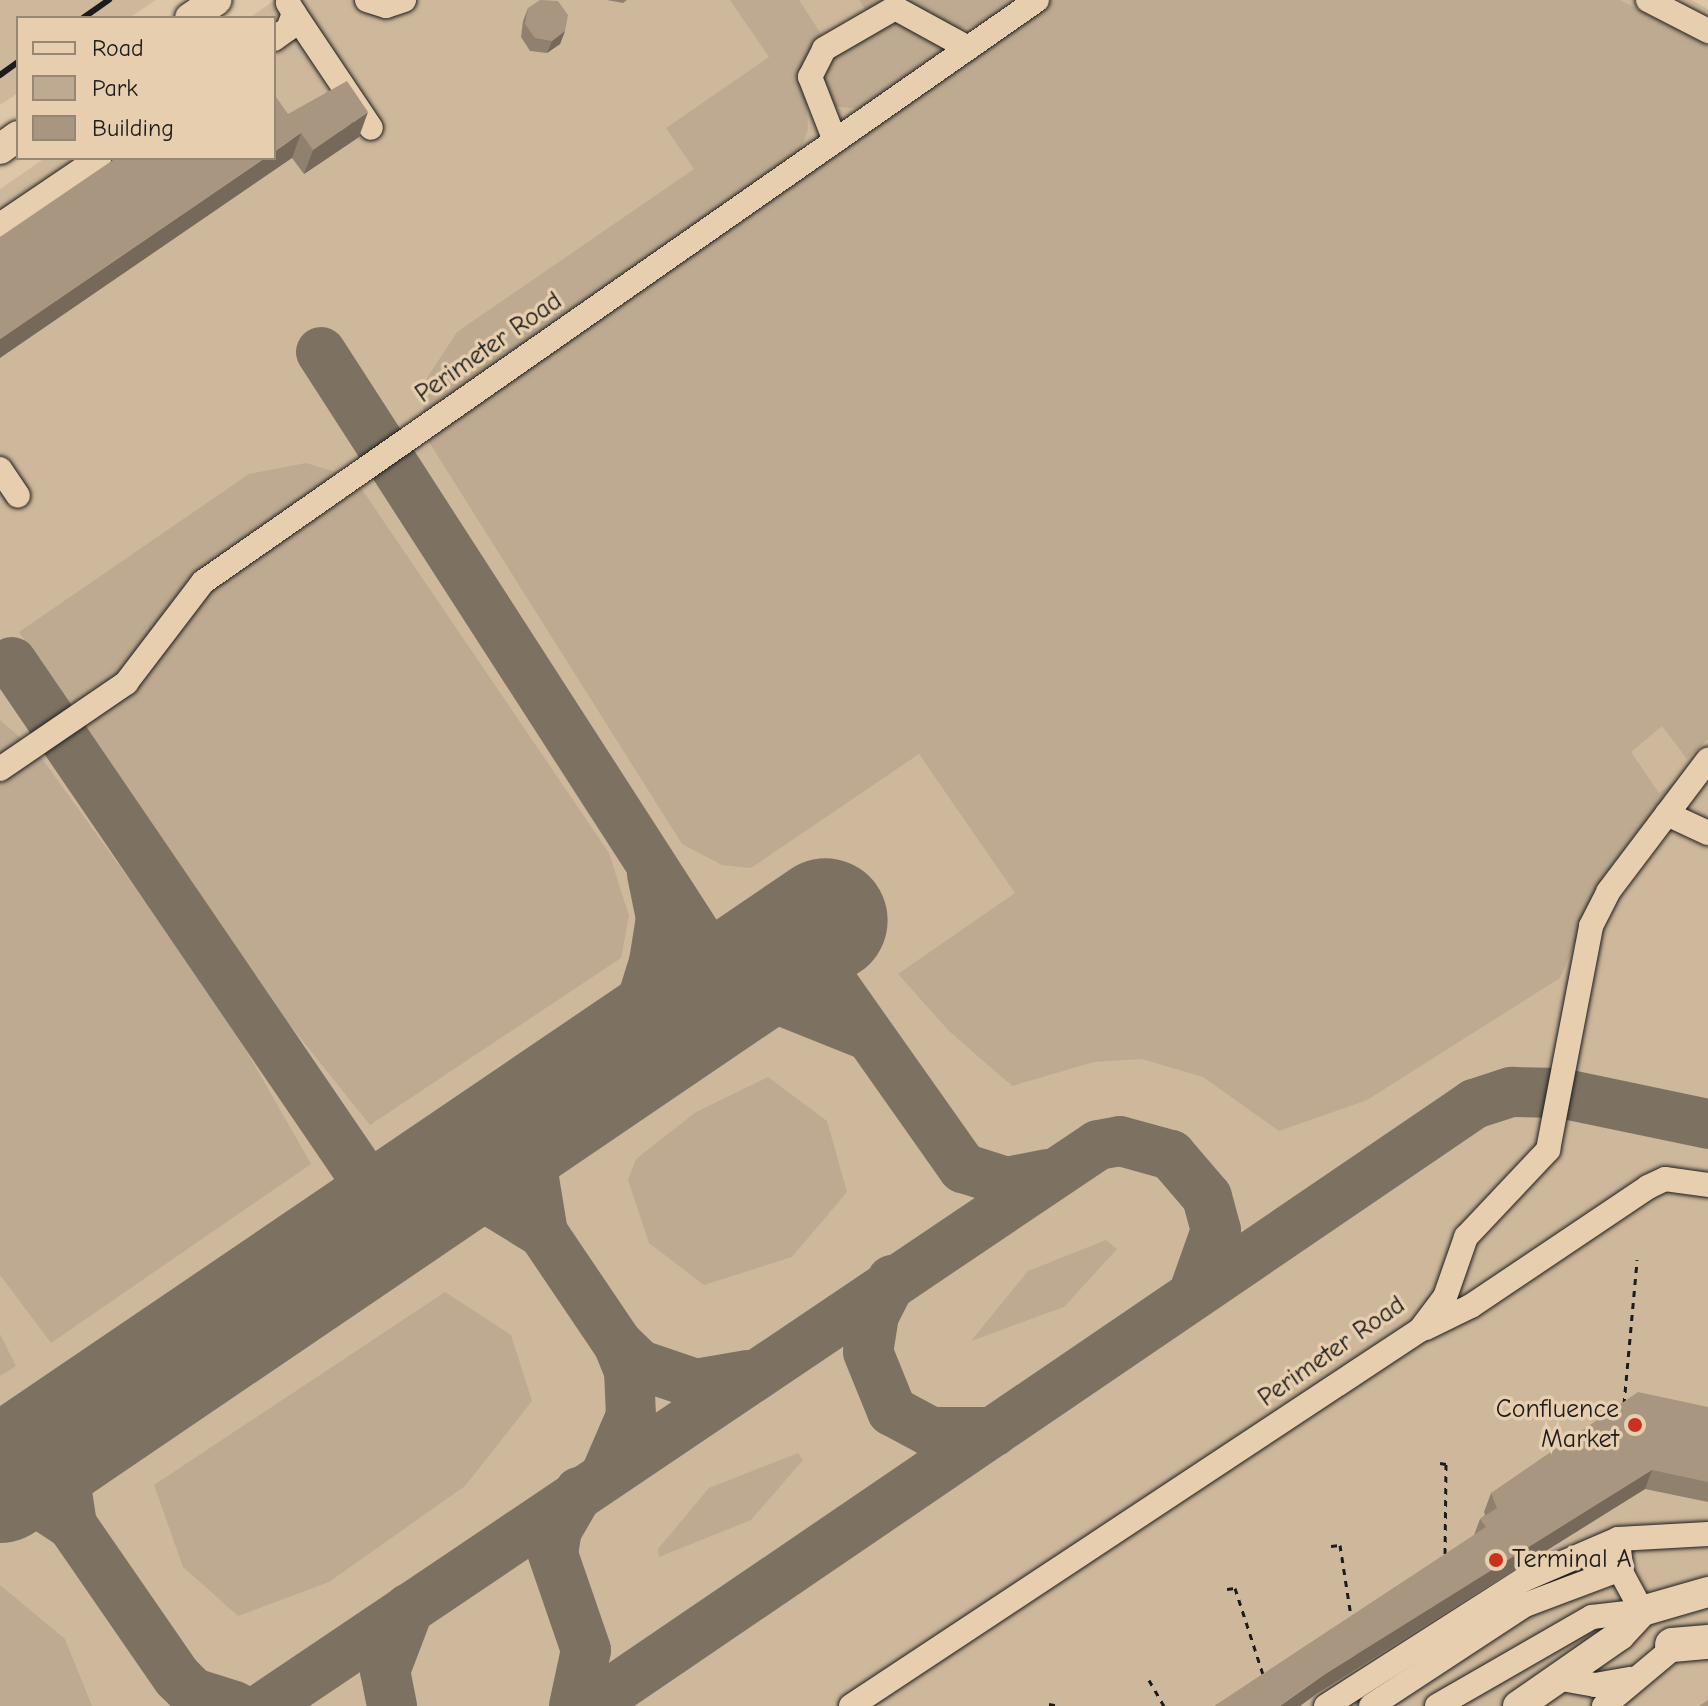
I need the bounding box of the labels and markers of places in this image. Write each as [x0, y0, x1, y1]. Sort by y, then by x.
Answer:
place label: Confluence Market [1496, 1394, 1619, 1456]
marker: Confluence Market [1626, 1416, 1644, 1434]
place label: Terminal A [1512, 1544, 1632, 1576]
marker: Terminal A [1487, 1551, 1505, 1569]

